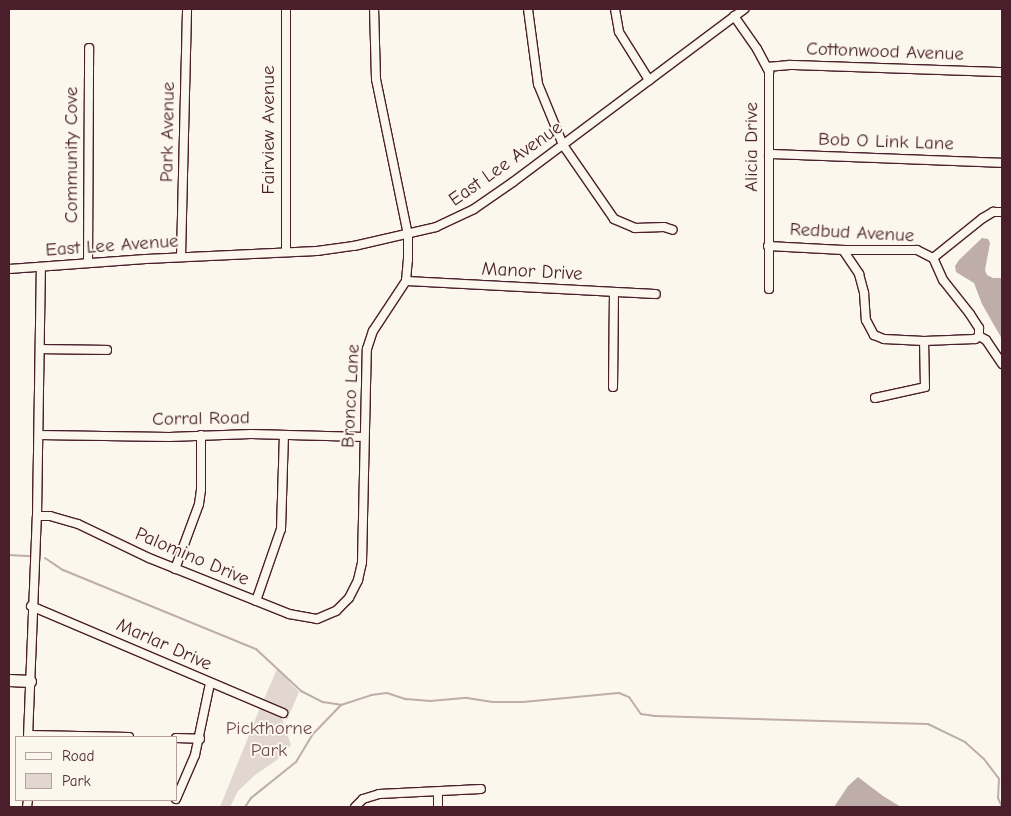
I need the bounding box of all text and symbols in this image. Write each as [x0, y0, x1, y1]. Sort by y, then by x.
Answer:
street label: Cottonwood Avenue [806, 38, 964, 66]
street label: Fairview Avenue [258, 66, 280, 194]
street label: Park Avenue [156, 82, 180, 182]
street label: Community Cove [61, 87, 83, 223]
street label: Alicia Drive [741, 102, 763, 192]
street label: East Lee Avenue [445, 116, 567, 212]
street label: Bob O Link Lane [818, 128, 954, 156]
street label: Redbud Avenue [789, 218, 915, 248]
street label: East Lee Avenue [45, 230, 179, 262]
street label: Manor Drive [481, 258, 583, 286]
street label: Bronco Lane [337, 343, 365, 449]
street label: Corral Road [152, 407, 250, 431]
street label: Palomino Drive [132, 523, 252, 591]
street label: Marlar Drive [113, 614, 215, 676]
park label: Pickthorne Park [226, 718, 312, 762]
legend [15, 736, 178, 801]
text: Road [62, 747, 94, 765]
text: Park [62, 772, 91, 790]

